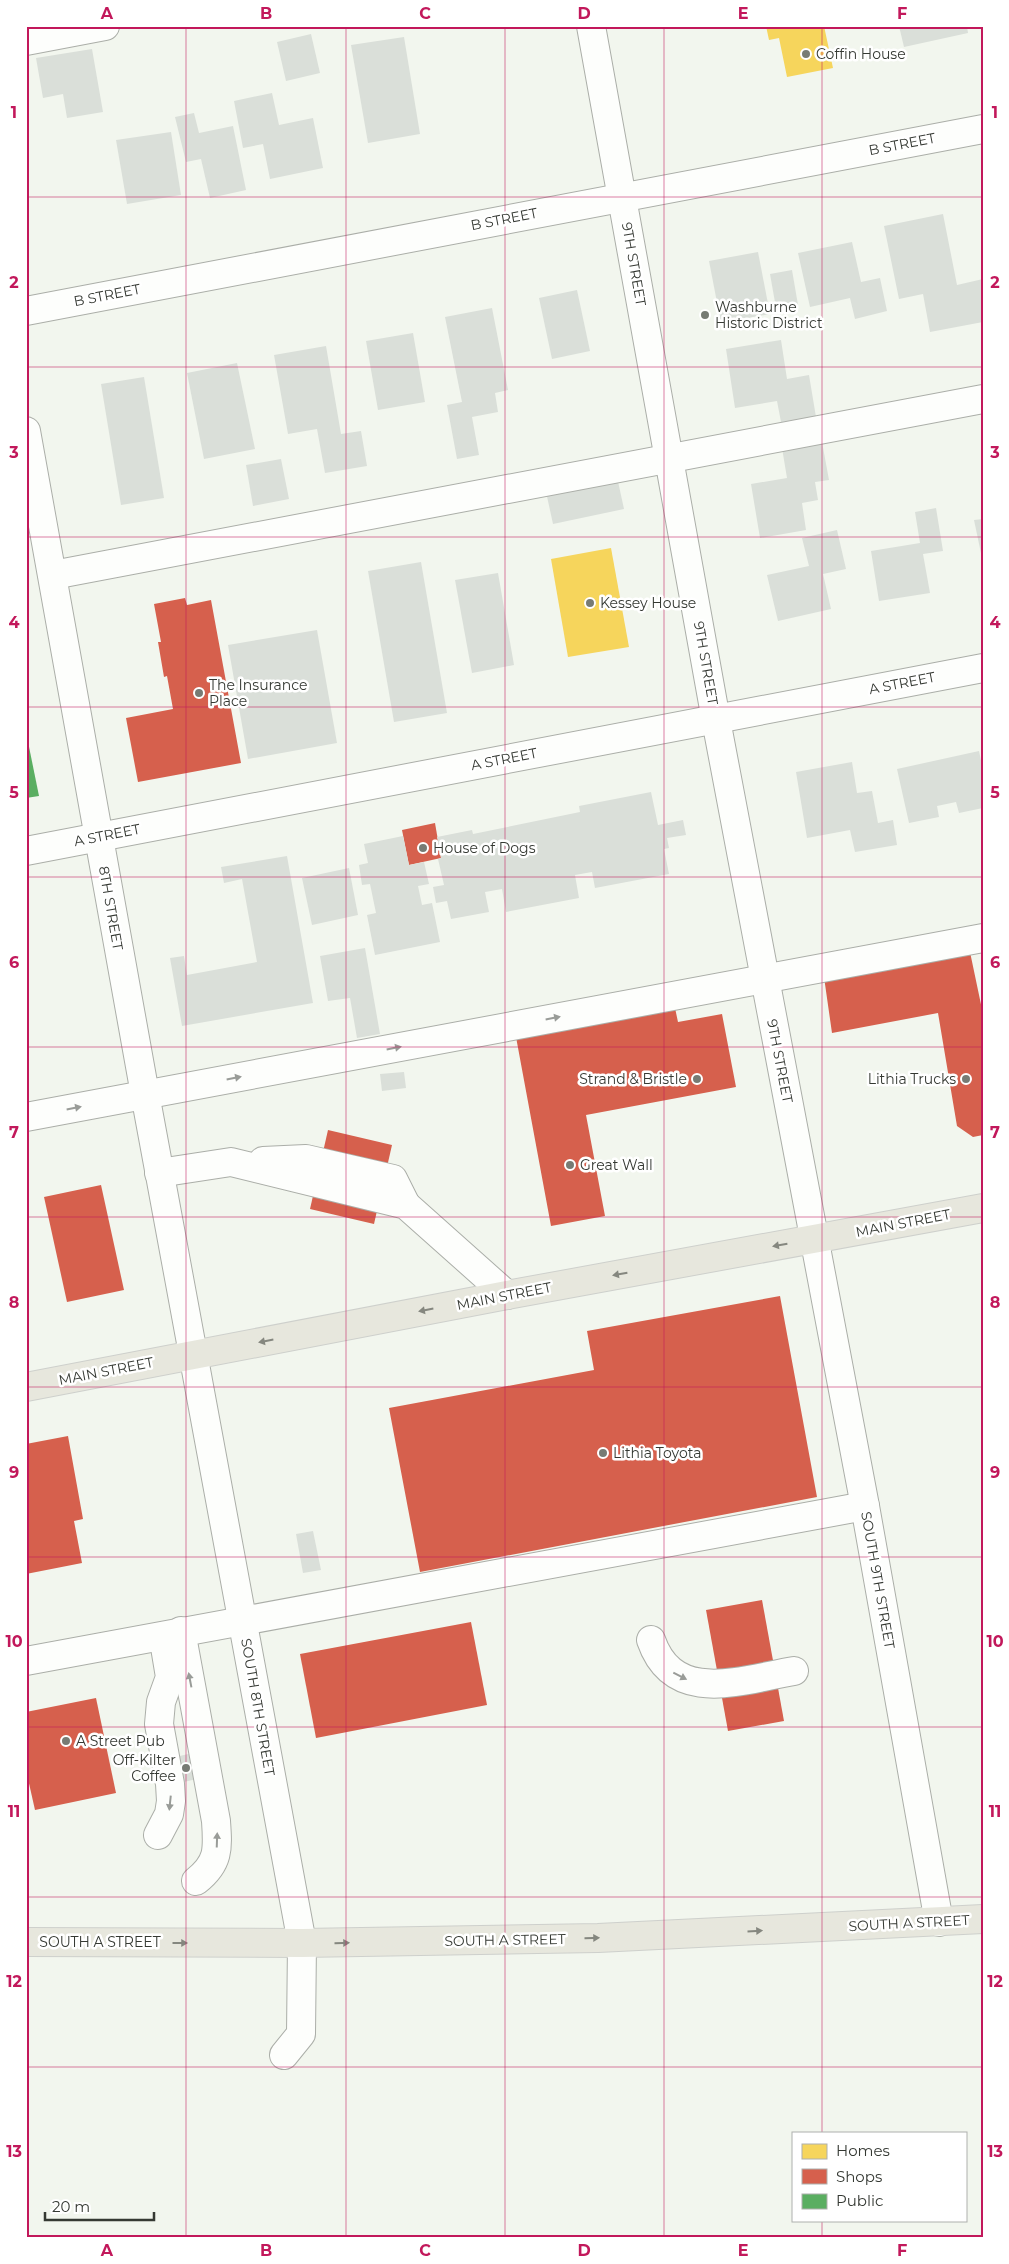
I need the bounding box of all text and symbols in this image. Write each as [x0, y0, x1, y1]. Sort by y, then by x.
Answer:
text: A [100, 4, 114, 23]
text: B [260, 4, 272, 23]
text: C [419, 4, 431, 23]
text: D [577, 4, 591, 23]
text: E [738, 4, 748, 23]
text: F [897, 4, 907, 23]
place label: Coffin House [816, 45, 906, 63]
marker: Coffin House [800, 48, 812, 60]
text: 1 [11, 103, 17, 122]
text: 1 [992, 103, 998, 122]
street label: B STREET [867, 129, 937, 159]
street label: B STREET [469, 204, 539, 234]
street label: 9TH STREET [618, 221, 650, 307]
text: 2 [9, 273, 19, 292]
text: 2 [990, 273, 1000, 292]
street label: B STREET [72, 280, 142, 310]
place label: Washburne Historic District [715, 298, 823, 332]
marker: Washburne Historic District [699, 309, 711, 321]
text: 3 [8, 443, 19, 462]
text: 3 [989, 443, 1000, 462]
place label: Kessey House [600, 594, 696, 612]
marker: Kessey House [584, 597, 596, 609]
text: 4 [8, 613, 20, 632]
text: 4 [989, 613, 1001, 632]
street label: 9TH STREET [690, 620, 722, 706]
street label: A STREET [867, 668, 937, 698]
place label: The Insurance Place [209, 676, 308, 710]
marker: The Insurance Place [193, 687, 205, 699]
street label: A STREET [469, 744, 539, 774]
text: 5 [9, 783, 19, 802]
text: 5 [990, 783, 1000, 802]
street label: A STREET [72, 820, 142, 850]
place label: House of Dogs [433, 839, 536, 857]
marker: House of Dogs [417, 842, 429, 854]
street label: 8TH STREET [95, 864, 127, 952]
text: 6 [9, 953, 19, 972]
text: 6 [990, 953, 1000, 972]
one-way arrow [546, 1014, 562, 1022]
street label: 9TH STREET [763, 1018, 797, 1104]
one-way arrow [386, 1044, 402, 1052]
place label: Strand & Bristle [579, 1070, 687, 1088]
place label: Lithia Trucks [868, 1070, 956, 1088]
one-way arrow [226, 1073, 242, 1081]
marker: Strand & Bristle [691, 1073, 703, 1085]
marker: Lithia Trucks [960, 1073, 972, 1085]
one-way arrow [67, 1103, 83, 1111]
text: 7 [9, 1123, 19, 1142]
text: 7 [990, 1123, 1000, 1142]
place label: Great Wall [580, 1156, 653, 1174]
marker: Great Wall [564, 1159, 576, 1171]
street label: MAIN STREET [854, 1205, 952, 1241]
one-way arrow [772, 1242, 788, 1250]
one-way arrow [612, 1270, 628, 1278]
street label: MAIN STREET [455, 1278, 553, 1314]
text: 8 [9, 1293, 19, 1312]
text: 8 [990, 1293, 1000, 1312]
one-way arrow [418, 1307, 434, 1315]
one-way arrow [259, 1337, 274, 1345]
street label: MAIN STREET [57, 1353, 155, 1389]
place label: Lithia Toyota [613, 1444, 701, 1462]
marker: Lithia Toyota [597, 1447, 609, 1459]
text: 9 [9, 1463, 19, 1482]
text: 9 [990, 1463, 1000, 1482]
street label: SOUTH 9TH STREET [857, 1510, 899, 1650]
text: 10 [5, 1632, 23, 1651]
text: 10 [986, 1632, 1004, 1651]
street label: SOUTH 8TH STREET [237, 1637, 279, 1777]
one-way arrow [185, 1672, 193, 1688]
one-way arrow [672, 1672, 687, 1680]
place label: A Street Pub [76, 1732, 165, 1750]
marker: A Street Pub [60, 1735, 72, 1747]
place label: Off-Kilter Coffee [113, 1751, 176, 1785]
marker: Off-Kilter Coffee [180, 1762, 192, 1774]
one-way arrow [166, 1795, 174, 1811]
text: 11 [8, 1802, 20, 1821]
text: 11 [989, 1802, 1001, 1821]
one-way arrow [213, 1832, 221, 1848]
street label: SOUTH A STREET [848, 1911, 970, 1935]
one-way arrow [747, 1926, 763, 1934]
street label: SOUTH A STREET [444, 1930, 566, 1950]
street label: SOUTH A STREET [39, 1933, 161, 1951]
one-way arrow [585, 1934, 601, 1942]
one-way arrow [335, 1938, 351, 1946]
one-way arrow [172, 1939, 188, 1947]
text: 12 [6, 1972, 22, 1991]
text: 12 [987, 1972, 1003, 1991]
legend [792, 2132, 966, 2222]
text: Homes [836, 2141, 890, 2160]
text: 13 [6, 2142, 22, 2161]
text: 13 [987, 2142, 1003, 2161]
text: Shops [836, 2167, 882, 2186]
scale bar [45, 2189, 154, 2221]
text: Public [836, 2191, 884, 2210]
text: 20 m [52, 2197, 90, 2216]
text: A [100, 2241, 114, 2260]
text: B [260, 2241, 272, 2260]
text: C [419, 2241, 431, 2260]
text: D [577, 2241, 591, 2260]
text: E [738, 2241, 748, 2260]
text: F [897, 2241, 907, 2260]

